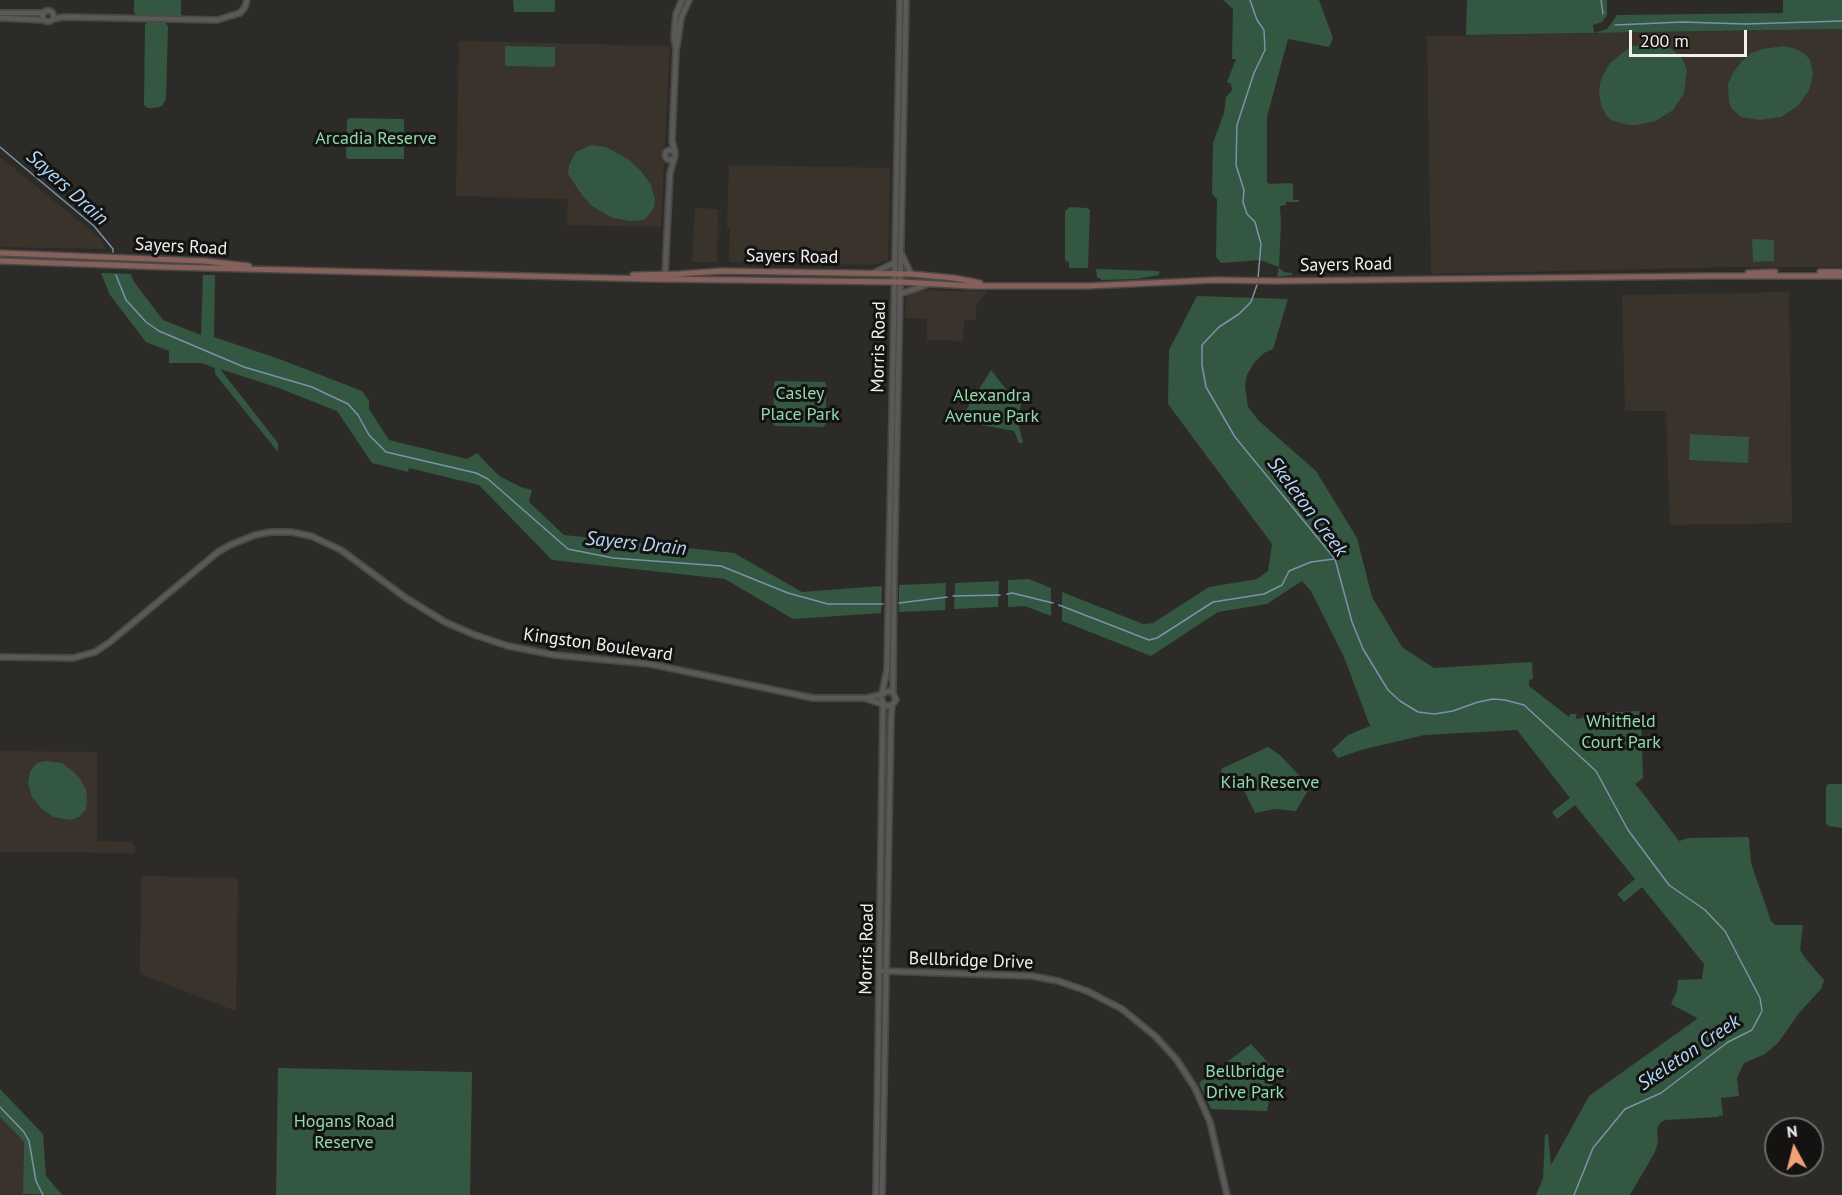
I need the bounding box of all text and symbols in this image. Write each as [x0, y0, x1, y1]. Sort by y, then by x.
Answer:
scale bar [1632, 18, 1750, 56]
text: 200 m [1640, 29, 1689, 52]
park label: Arcadia Reserve [315, 128, 437, 150]
water label: Sayers Drain [21, 145, 113, 231]
street label: Sayers Road [134, 234, 228, 260]
street label: Sayers Road [746, 245, 838, 269]
street label: Sayers Road [1300, 253, 1392, 277]
street label: Morris Road [867, 301, 891, 393]
park label: Casley Place Park [760, 383, 840, 426]
park label: Alexandra Avenue Park [945, 385, 1039, 428]
water label: Skeleton Creek [1262, 452, 1352, 562]
water label: Sayers Drain [584, 527, 688, 561]
street label: Kingston Boulevard [522, 624, 674, 666]
park label: Whitfield Court Park [1581, 711, 1661, 754]
park label: Kiah Reserve [1221, 772, 1319, 794]
street label: Morris Road [855, 903, 879, 995]
street label: Bellbridge Drive [908, 948, 1034, 974]
water label: Skeleton Creek [1633, 1010, 1745, 1096]
park label: Bellbridge Drive Park [1205, 1061, 1285, 1104]
park label: Hogans Road Reserve [294, 1111, 394, 1154]
north arrow [1764, 1117, 1824, 1177]
text: N [1786, 1121, 1798, 1142]

